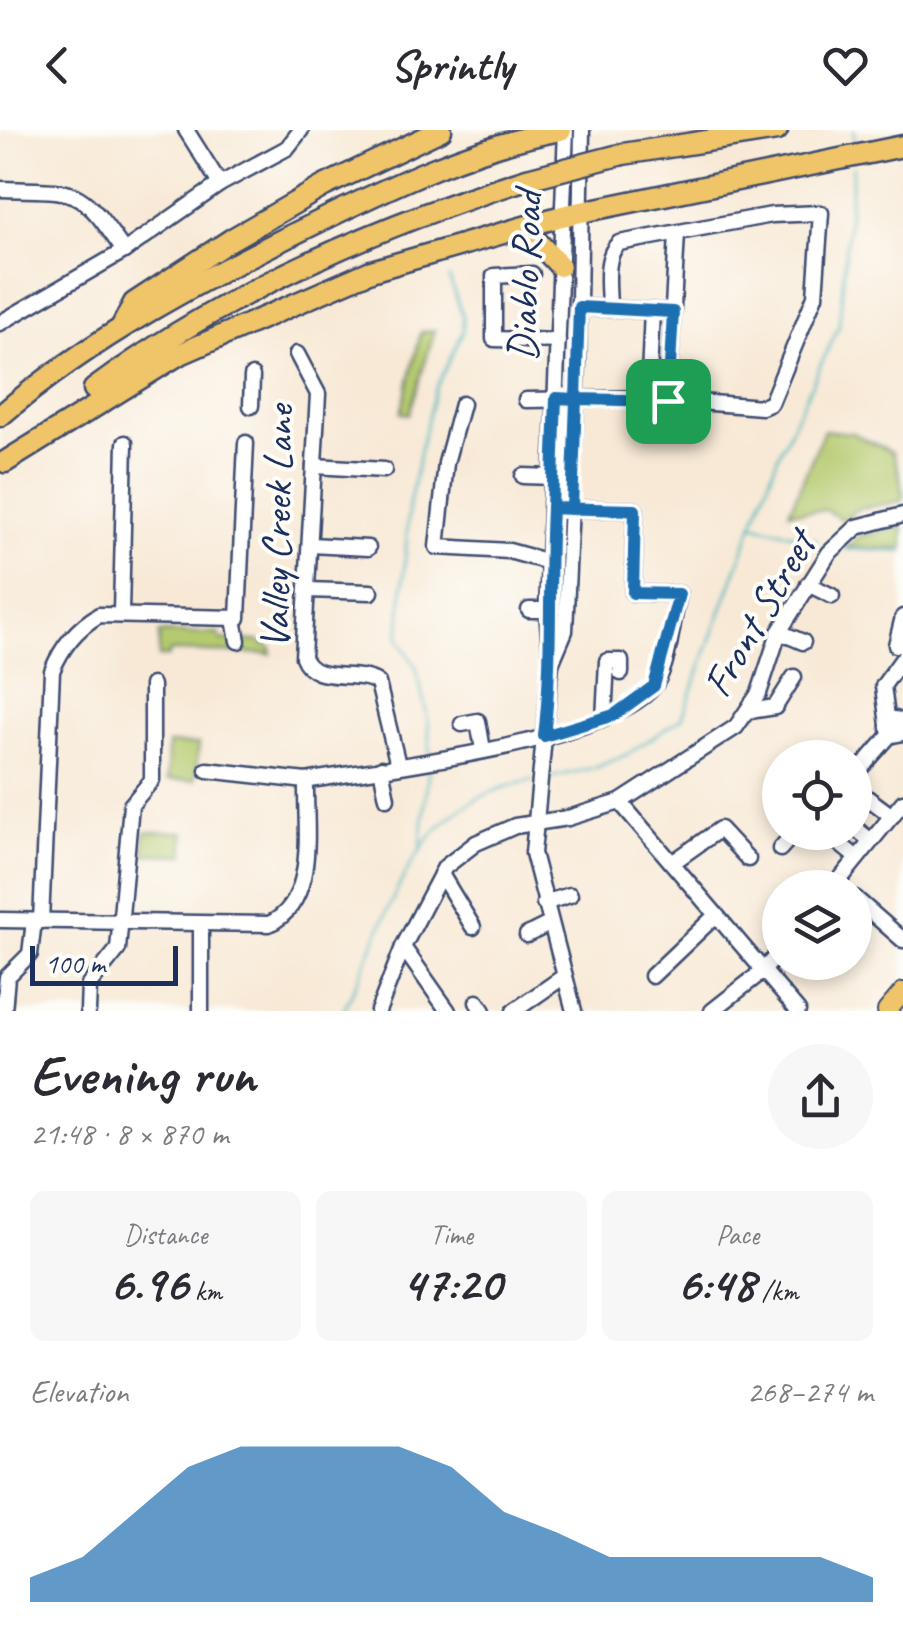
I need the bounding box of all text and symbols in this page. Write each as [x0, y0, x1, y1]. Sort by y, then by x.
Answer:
text: Sprintly [390, 37, 513, 94]
icon: back [30, 38, 85, 93]
icon: heart [818, 38, 873, 93]
street label: Diablo Road [496, 185, 555, 362]
pin [626, 359, 711, 444]
icon: arrive [641, 374, 696, 429]
street label: Valley Creek Lane [248, 402, 306, 650]
street label: Front Street [690, 517, 830, 706]
map controls [762, 740, 872, 980]
button: locate [762, 740, 872, 850]
button: layers [762, 870, 872, 980]
scale bar [30, 941, 178, 986]
text: 100 m [45, 946, 105, 981]
text: Evening run [30, 1040, 255, 1110]
button: share [768, 1044, 873, 1149]
text: 21:48 · 8 × 870 m [30, 1113, 228, 1154]
text: Distance [124, 1217, 207, 1252]
text: Time [430, 1217, 473, 1252]
text: Pace [716, 1217, 759, 1252]
text: 6.96 [109, 1252, 188, 1315]
text: 47:20 [402, 1252, 501, 1315]
text: 6:48 [677, 1252, 755, 1315]
text: km [188, 1273, 222, 1308]
text: /km [755, 1273, 798, 1308]
text: Elevation [30, 1371, 128, 1412]
text: 268–274 m [747, 1371, 873, 1412]

